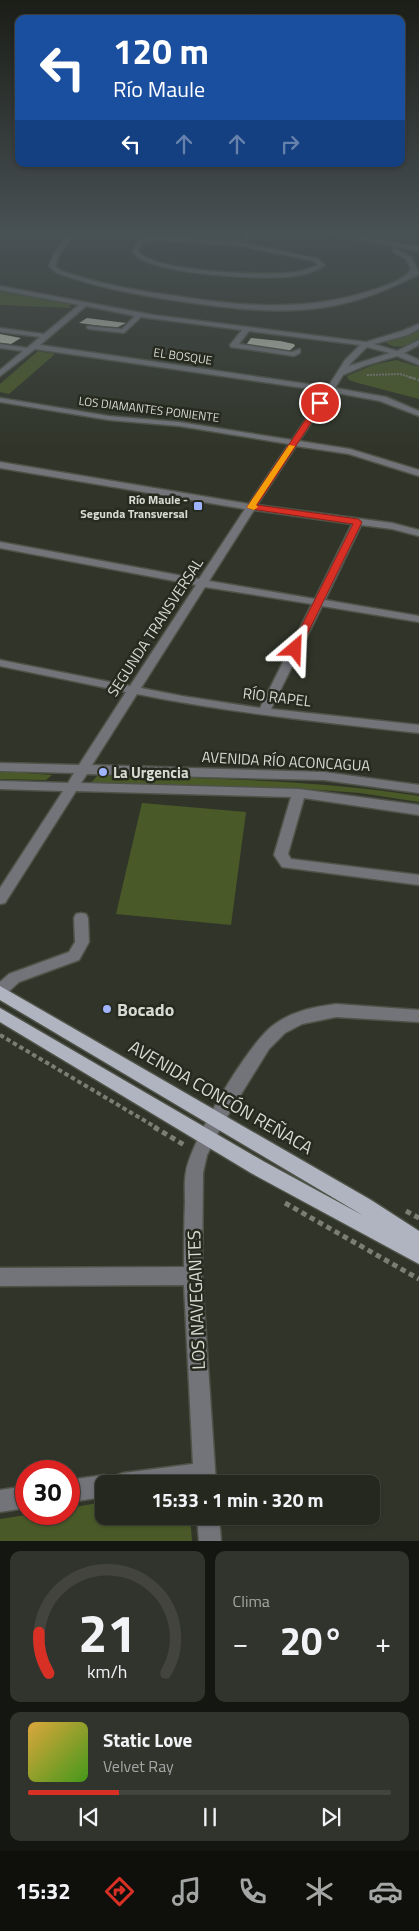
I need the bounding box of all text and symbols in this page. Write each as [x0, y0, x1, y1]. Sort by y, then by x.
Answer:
text: 120 m [113, 24, 209, 78]
icon: left [30, 35, 95, 100]
text: Río Maule [113, 72, 205, 106]
icon: left [117, 130, 145, 158]
icon: ahead [170, 130, 198, 158]
icon: ahead [223, 130, 251, 158]
icon: right [276, 130, 304, 158]
street label: EL BOSQUE [152, 342, 214, 370]
pin [299, 382, 341, 424]
icon: arrive [306, 389, 334, 417]
street label: LOS DIAMANTES PONIENTE [78, 391, 221, 427]
place label: Río Maule - Segunda Transversal [80, 490, 188, 523]
marker: Río Maule - Segunda Transversal [192, 500, 204, 512]
street label: SEGUNDA TRANSVERSAL [101, 553, 209, 701]
position arrow [268, 622, 320, 674]
street label: RÍO RAPEL [242, 681, 312, 713]
street label: AVENIDA RÍO ACONCAGUA [201, 745, 371, 777]
place label: La Urgencia [113, 761, 189, 784]
marker: La Urgencia [97, 766, 109, 778]
place label: Bocado [117, 996, 174, 1023]
marker: Bocado [101, 1003, 113, 1015]
street label: AVENIDA CONCÓN REÑACA [124, 1033, 318, 1161]
street label: LOS NAVEGANTES [180, 1230, 212, 1370]
speed limit sign: 30 [15, 1460, 80, 1525]
text: 15:33 · 1 min · 320 m [151, 1485, 324, 1514]
text: Clima [233, 1589, 270, 1613]
text: 21 [78, 1593, 136, 1672]
text: 20° [280, 1612, 344, 1670]
text: − [233, 1621, 248, 1664]
text: + [375, 1621, 391, 1664]
text: km/h [87, 1658, 127, 1685]
text: Static Love [103, 1725, 192, 1754]
text: Velvet Ray [103, 1754, 174, 1778]
icon: previous [75, 1803, 103, 1831]
icon: pause [196, 1803, 224, 1831]
icon: next [317, 1803, 345, 1831]
text: 15:32 [16, 1874, 71, 1908]
icon: directions [102, 1874, 137, 1909]
icon: music [169, 1874, 204, 1909]
icon: phone [235, 1874, 270, 1909]
icon: climate [302, 1874, 337, 1909]
icon: car [368, 1874, 403, 1909]

